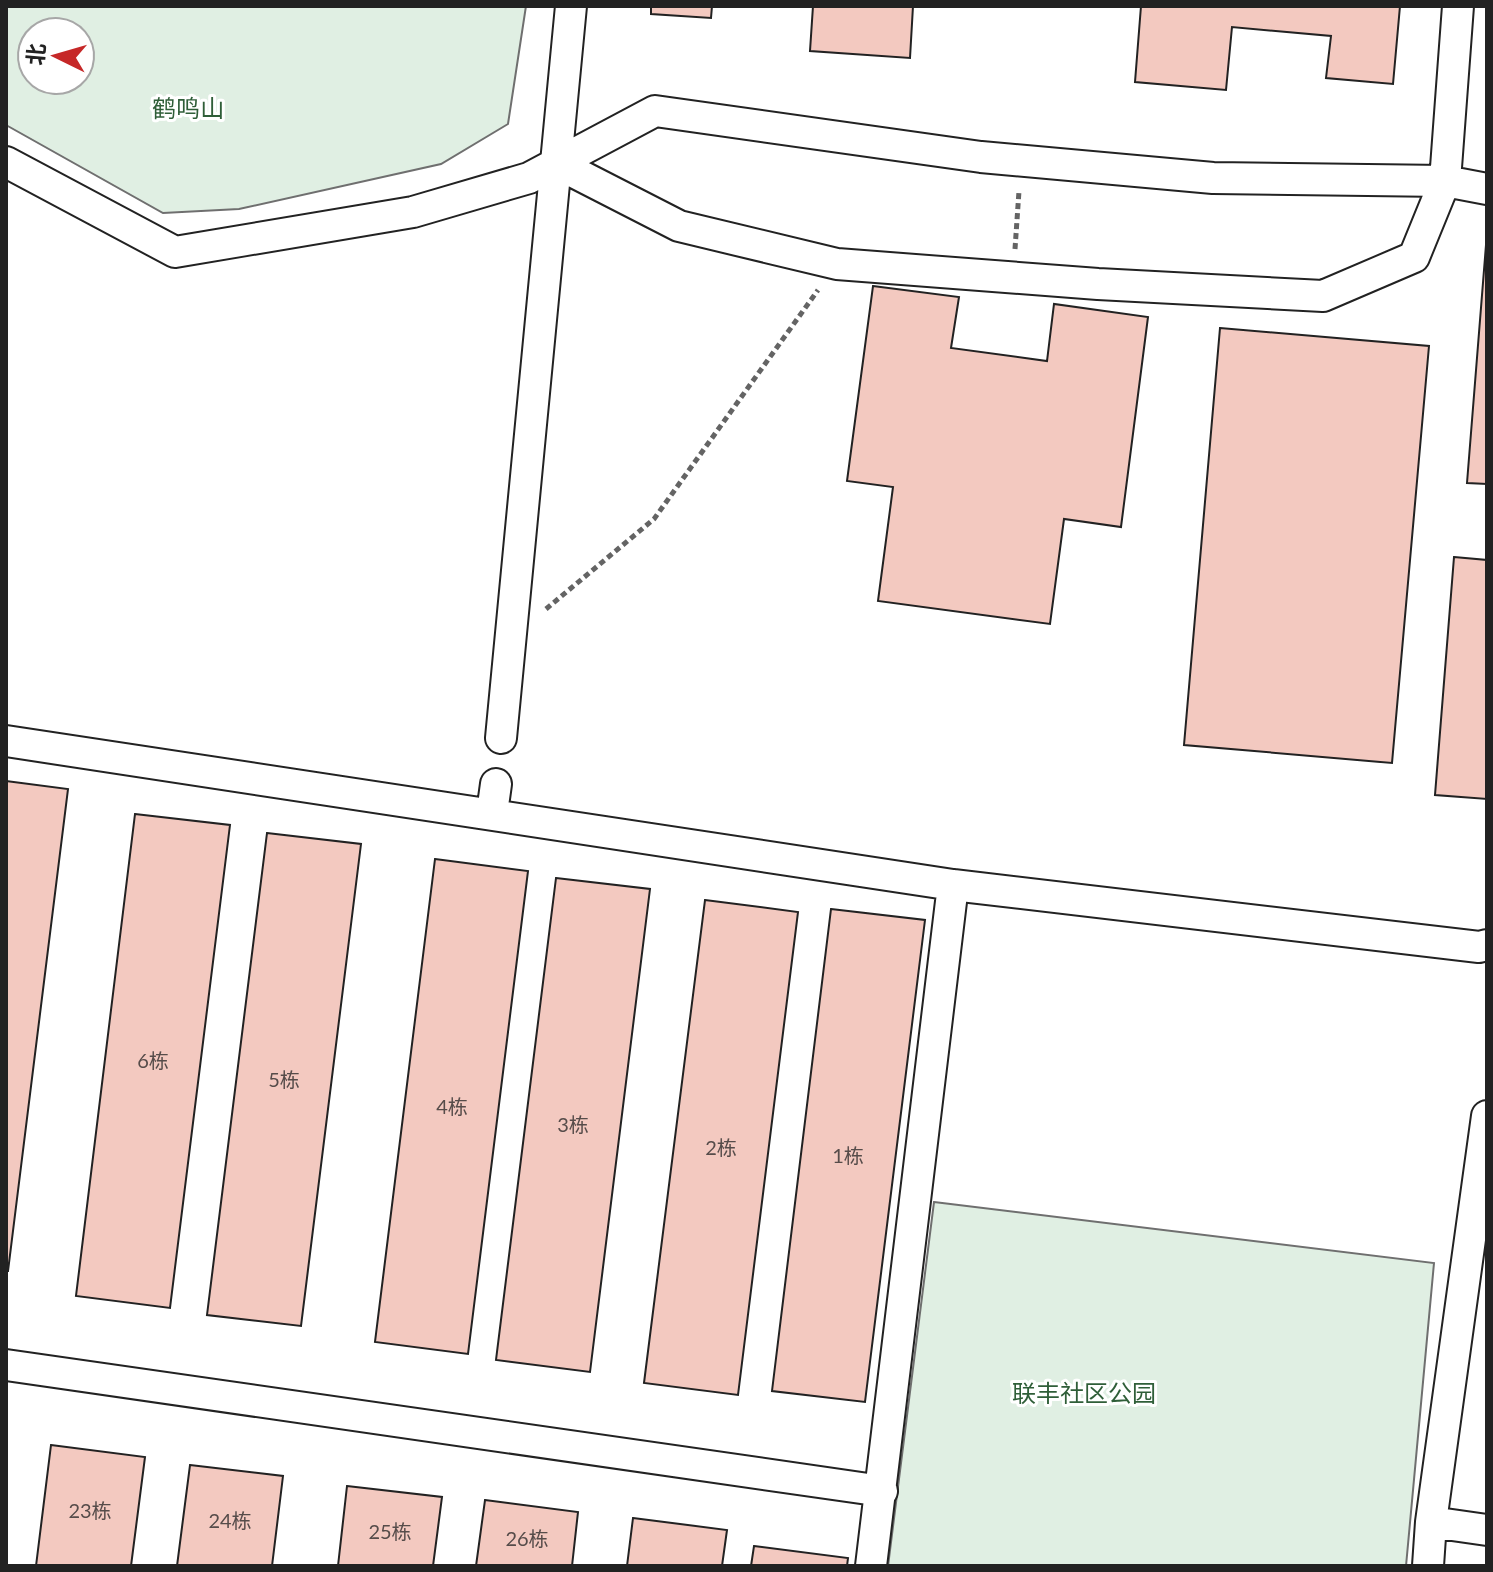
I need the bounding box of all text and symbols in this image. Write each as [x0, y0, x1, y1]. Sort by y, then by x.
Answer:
north arrow [16, 16, 96, 96]
text: 北 [21, 42, 50, 66]
park label: 鹤鸣山 [152, 93, 224, 122]
house number: 6栋 [137, 1048, 169, 1072]
house number: 5栋 [268, 1067, 300, 1091]
house number: 4栋 [436, 1094, 468, 1118]
house number: 3栋 [557, 1112, 589, 1136]
house number: 2栋 [705, 1135, 737, 1159]
house number: 1栋 [832, 1143, 864, 1167]
park label: 联丰社区公园 [1012, 1378, 1156, 1407]
house number: 23栋 [68, 1498, 112, 1522]
house number: 24栋 [208, 1508, 252, 1532]
house number: 25栋 [368, 1519, 412, 1543]
house number: 26栋 [505, 1526, 549, 1550]

